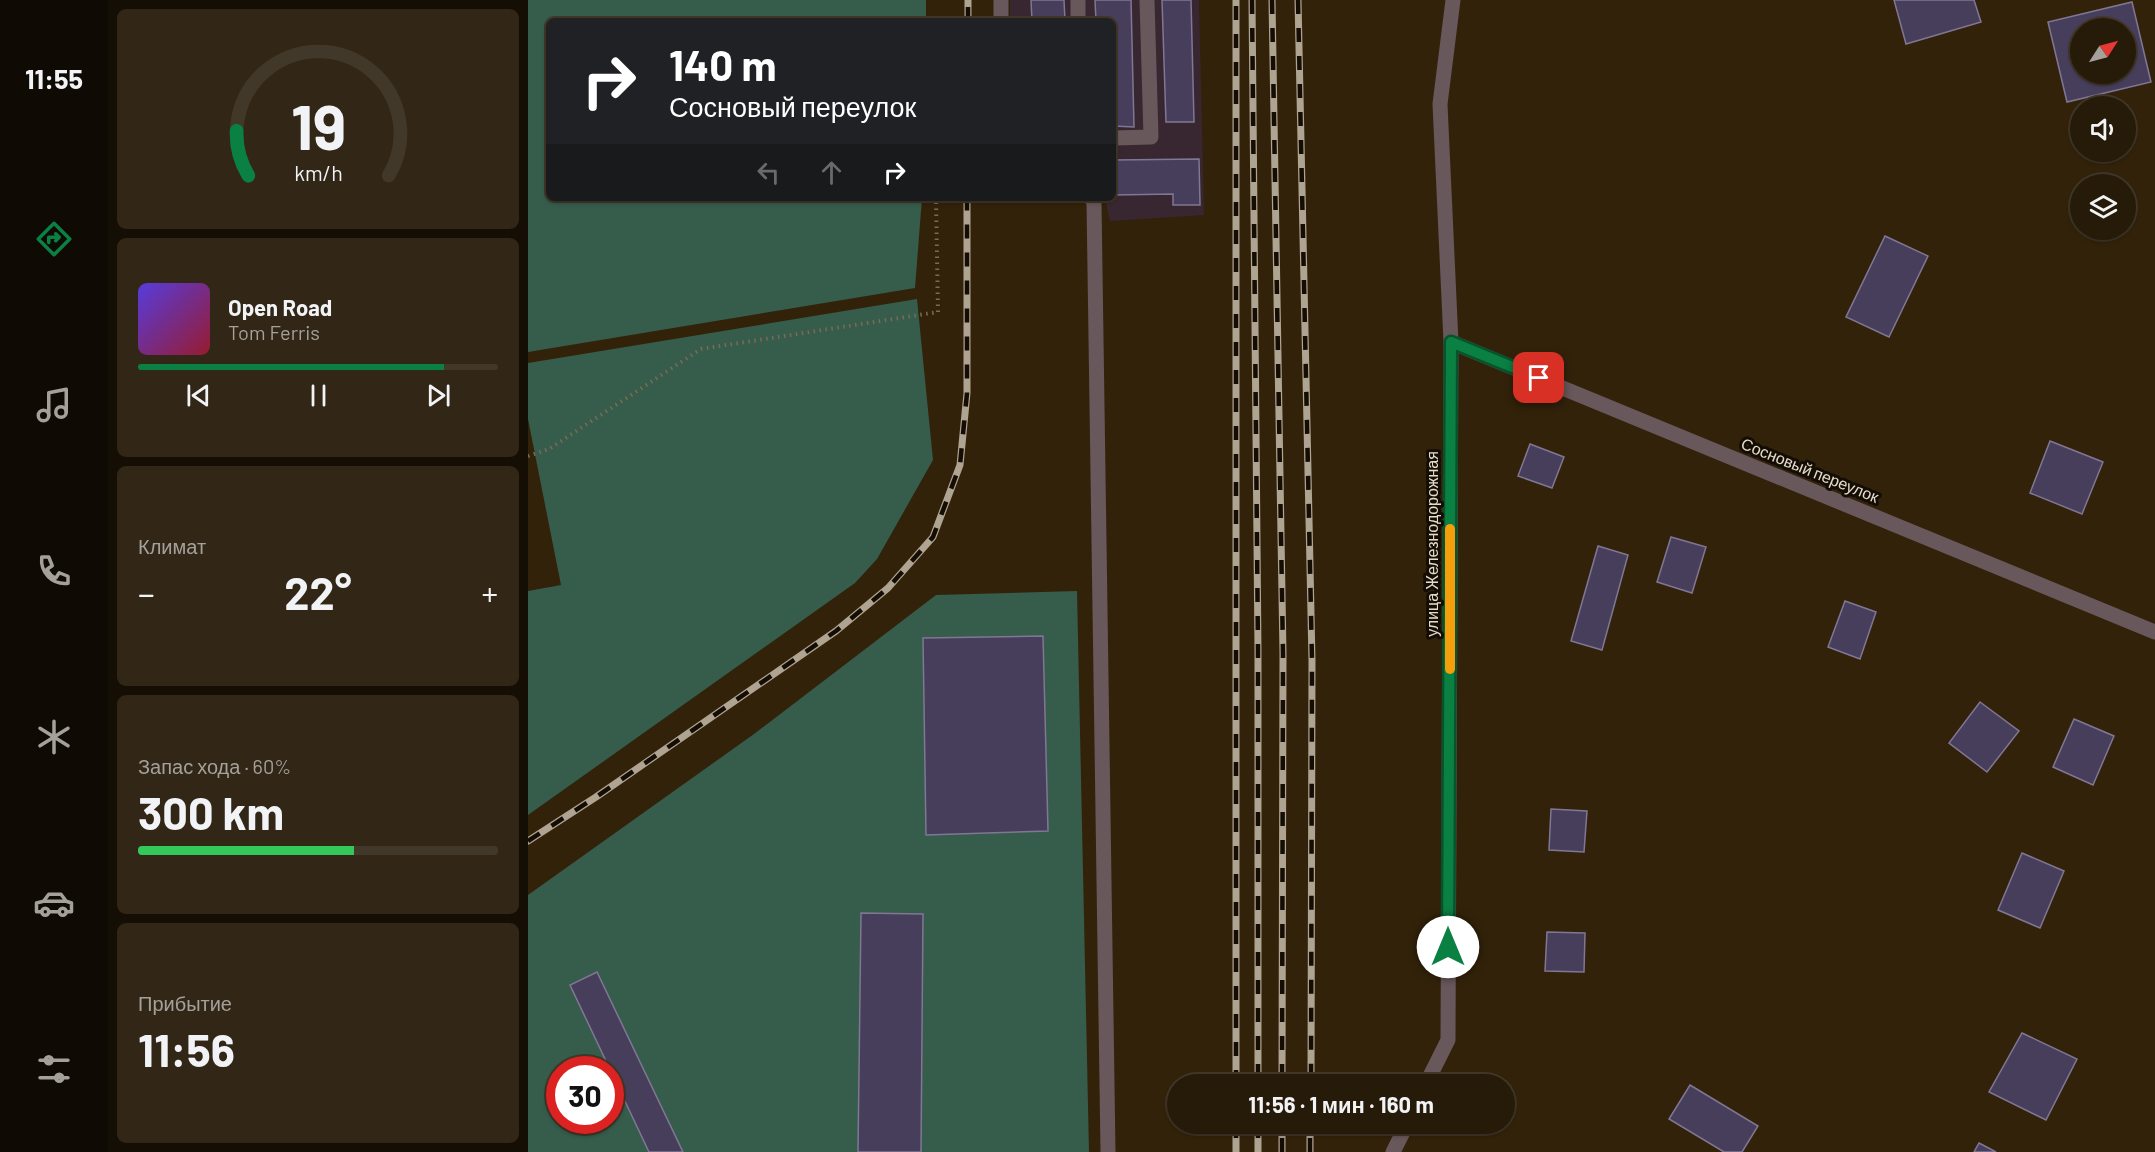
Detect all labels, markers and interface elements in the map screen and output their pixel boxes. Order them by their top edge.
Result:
north arrow [2070,18,2136,84]
map controls [2070,18,2136,240]
text: 140 m [669,39,777,89]
icon: right [570,42,648,120]
text: 11:55 [25,62,83,94]
text: 19 [290,88,346,162]
text: Сосновый переулок [669,90,916,122]
button: sound [2070,96,2136,162]
icon: left [752,156,785,189]
icon: ahead [815,156,848,189]
icon: right [878,156,911,189]
text: km/h [294,160,342,185]
button: layers [2070,174,2136,240]
icon: directions [33,218,75,260]
text: Open Road [228,294,332,320]
text: Tom Ferris [228,320,320,344]
pin [1513,352,1564,403]
icon: arrive [1522,361,1555,394]
icon: previous [182,379,215,412]
icon: pause [302,379,335,412]
icon: next [422,379,455,412]
icon: music [33,384,75,426]
street label: Сосновый переулок [1739,433,1883,506]
street label: улица Железнодорожная [1422,451,1441,637]
text: Климат [138,534,206,558]
icon: phone [33,550,75,592]
text: 22° [284,565,352,619]
text: − [138,573,155,613]
text: + [481,573,498,613]
icon: climate [33,716,75,758]
text: Запас хода · 60% [138,754,291,778]
text: 300 km [138,785,284,839]
icon: car [33,882,75,924]
position arrow [1416,915,1480,979]
text: Прибытие [138,991,232,1015]
text: 11:56 [138,1022,235,1076]
icon: filters [33,1048,75,1090]
speed limit sign: 30 [546,1056,624,1134]
text: 11:56 · 1 мин · 160 m [1248,1091,1434,1117]

